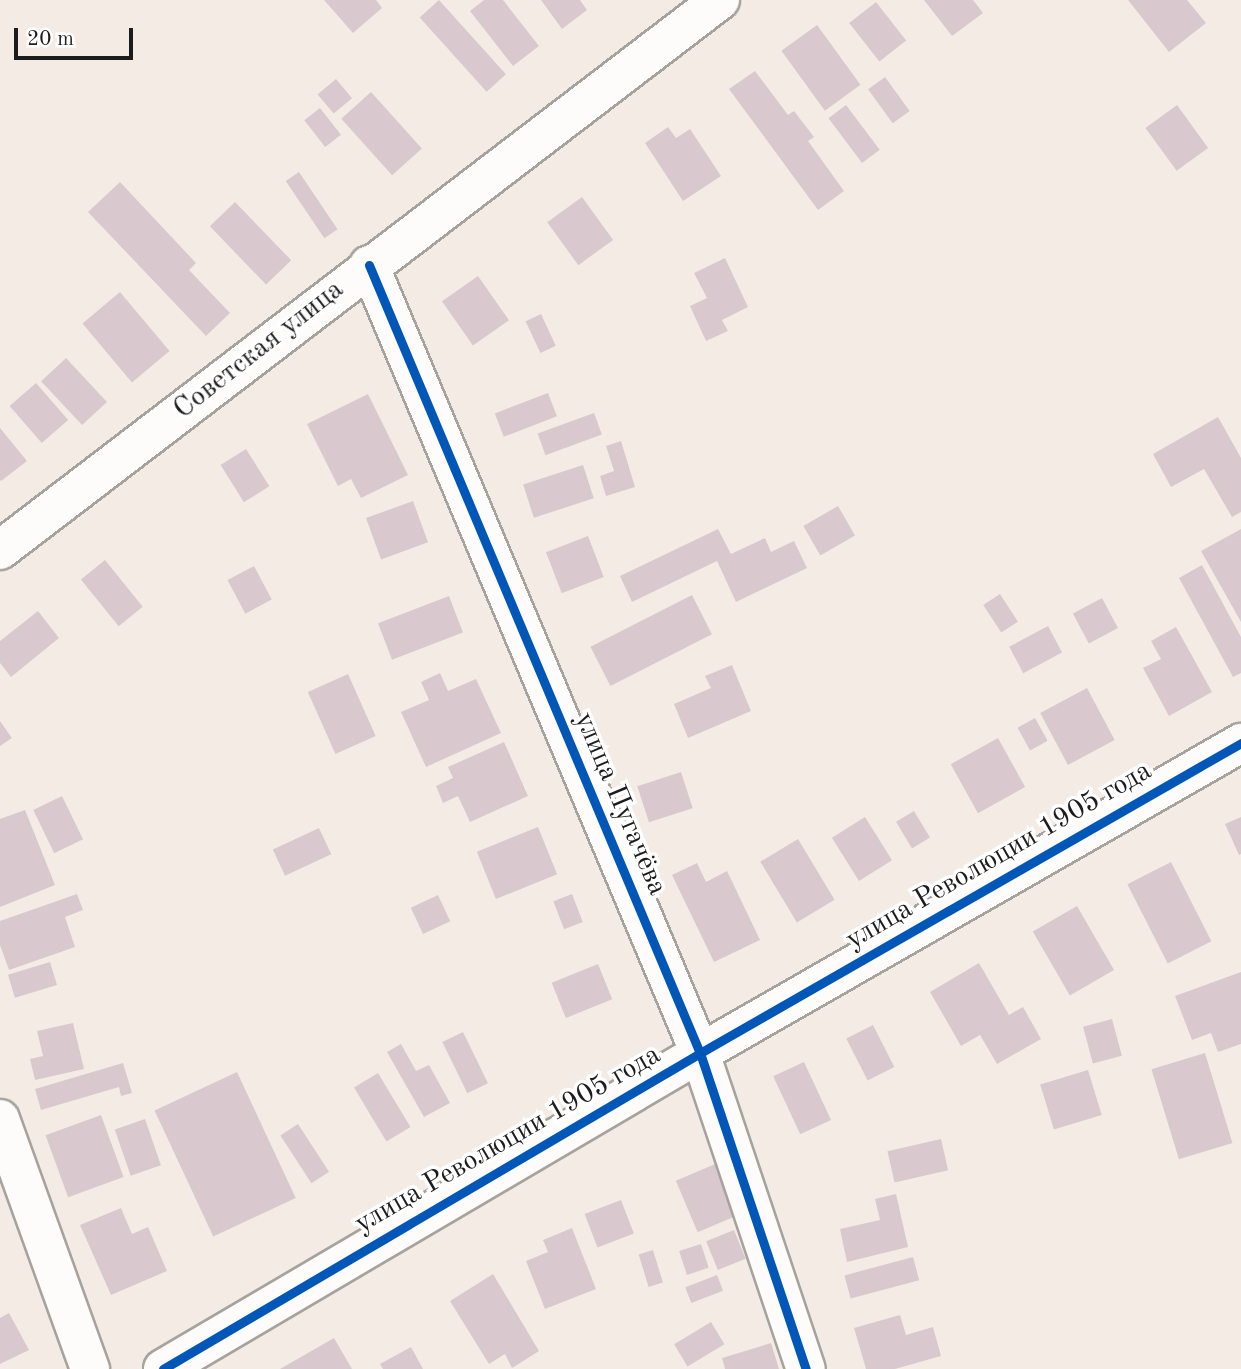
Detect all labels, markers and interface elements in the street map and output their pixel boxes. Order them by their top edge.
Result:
scale bar [18,14,136,58]
text: 20 m [27,29,74,50]
street label: Советская улица [167,273,351,427]
street label: улица Пугачёва [566,707,674,901]
street label: улица Революции 1905 года [840,755,1158,957]
street label: улица Революции 1905 года [349,1039,667,1241]

